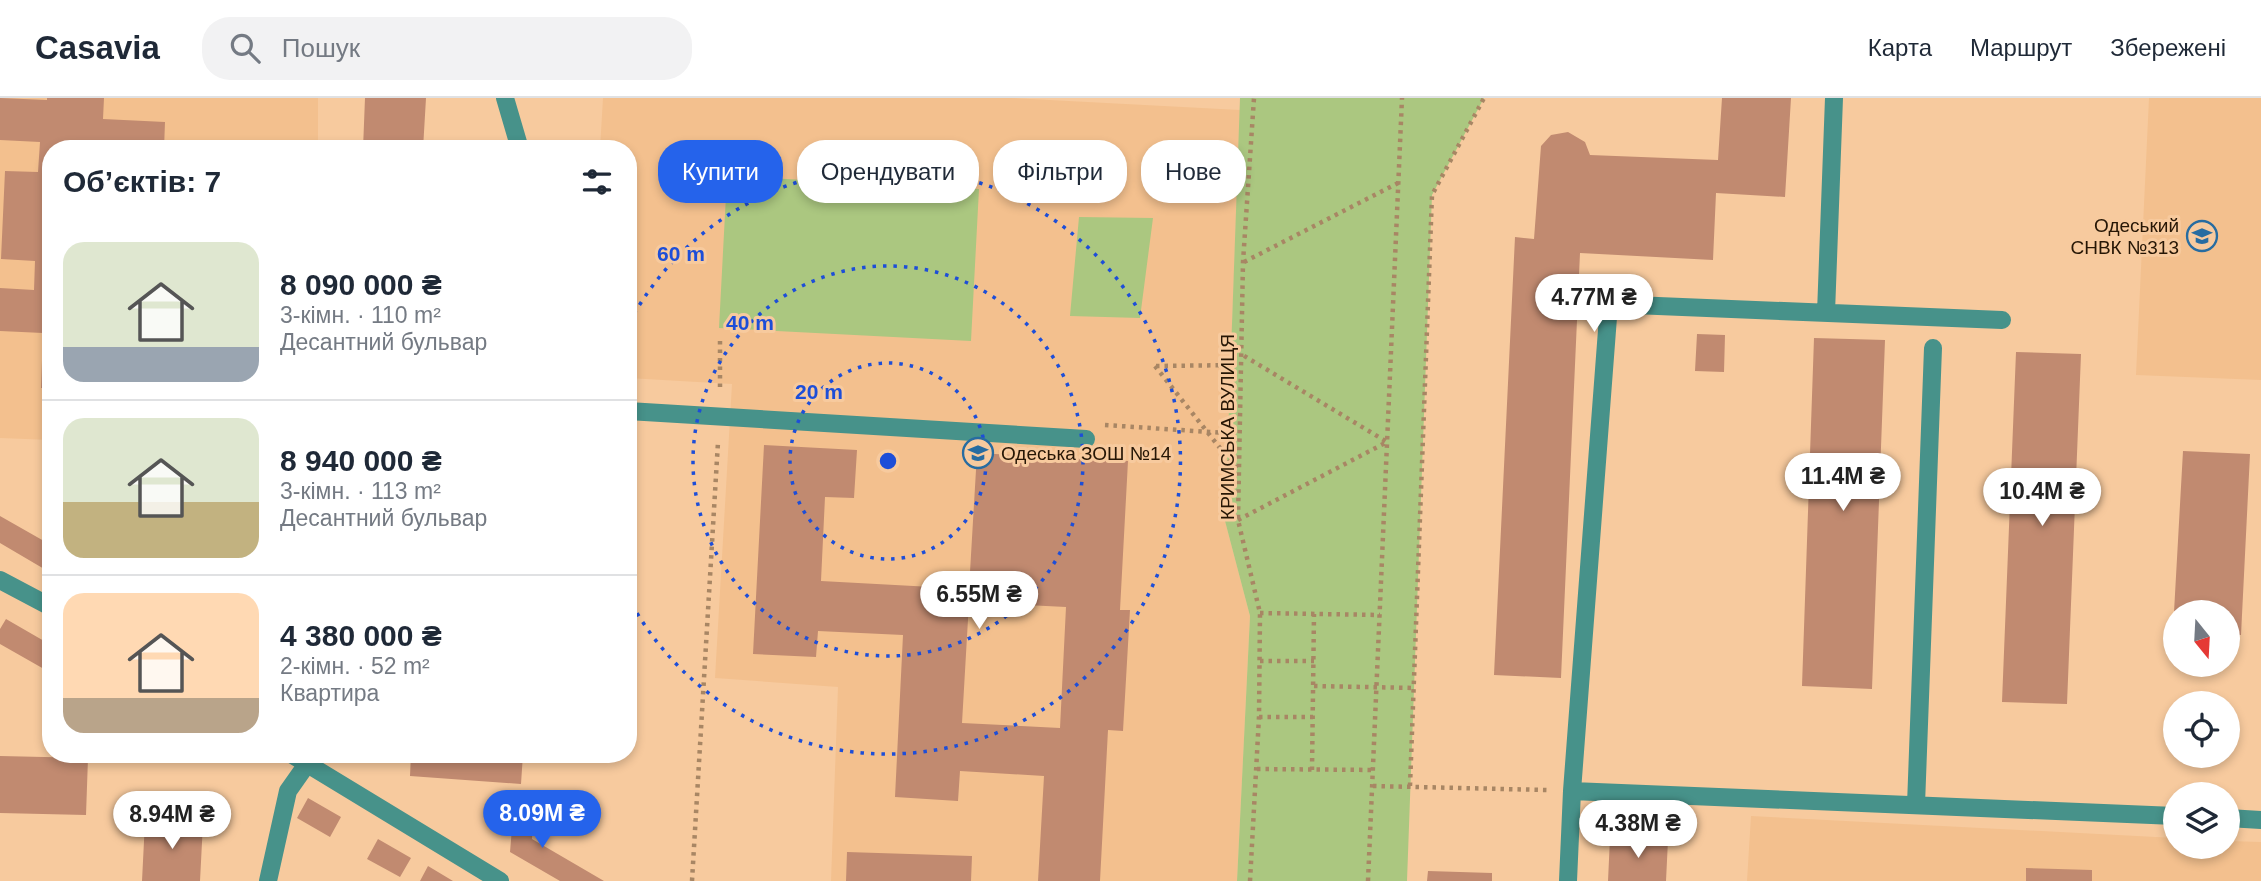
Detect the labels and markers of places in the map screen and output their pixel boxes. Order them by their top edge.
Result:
place label: Одеський СНВК №313 [2070,215,2179,258]
school or university icon: Одеський СНВК №313 [2185,219,2219,253]
pin: 4.77M ₴ [1529,274,1659,334]
school or university icon: Одеська ЗОШ №14 [961,436,995,470]
place label: Одеська ЗОШ №14 [1001,443,1172,464]
centre of rings [876,449,900,473]
pin: 11.4M ₴ [1778,454,1908,513]
pin: 10.4M ₴ [1977,468,2107,528]
pin: 6.55M ₴ [914,572,1044,631]
pin: 8.09M ₴ [477,790,607,850]
pin: 8.94M ₴ [107,792,237,851]
pin: 4.38M ₴ [1573,800,1703,860]

